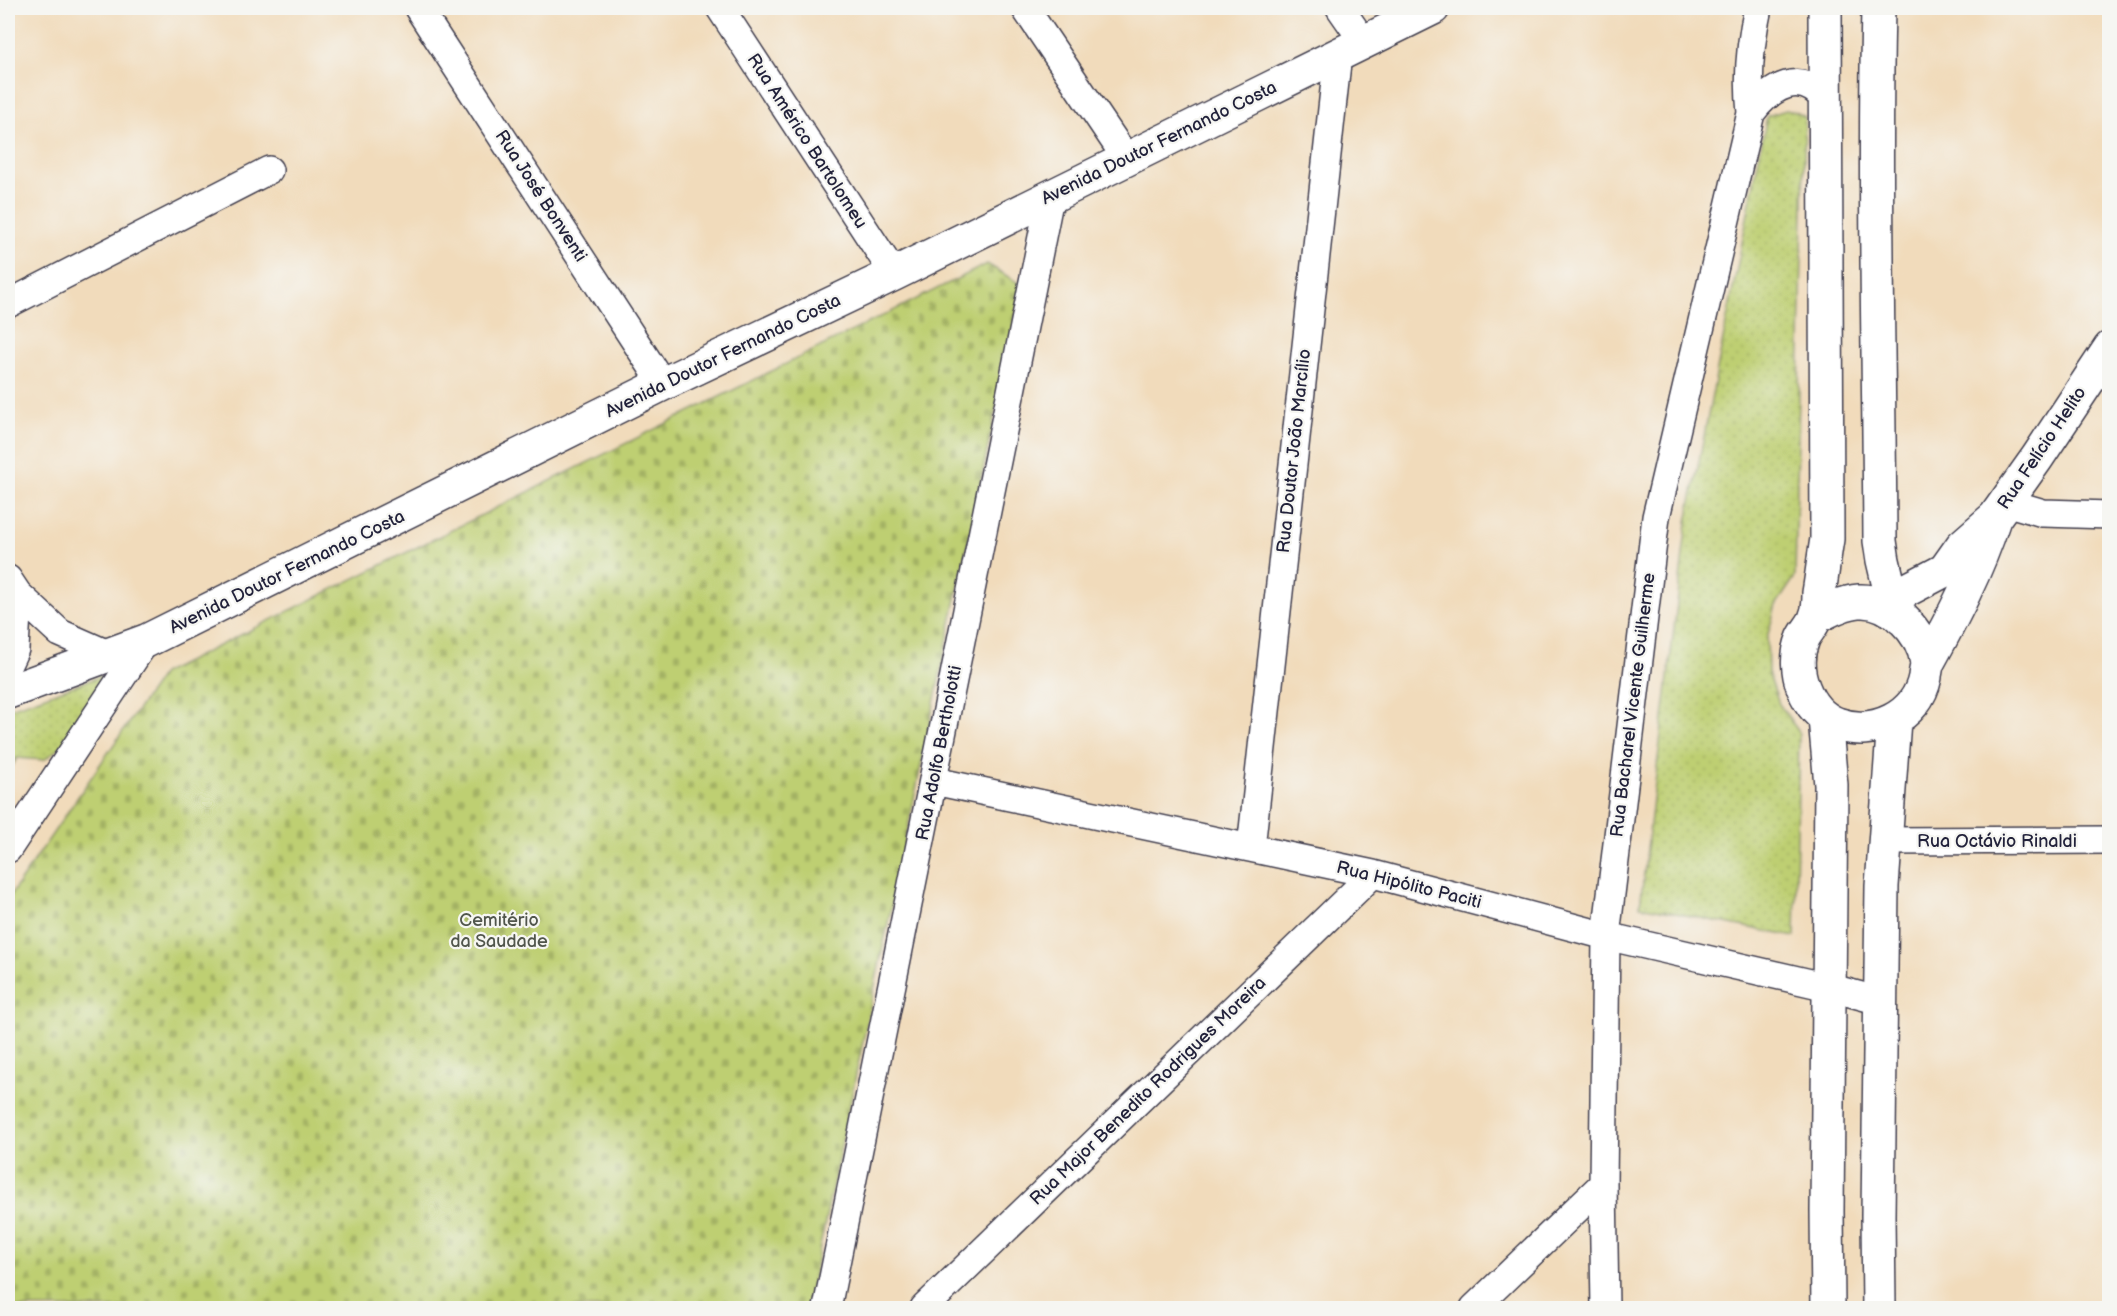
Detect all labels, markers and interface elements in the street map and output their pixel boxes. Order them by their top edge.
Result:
street label: Rua Américo Bartolomeu [743,50,871,232]
street label: Avenida Doutor Fernando Costa [1038,77,1280,209]
street label: Rua José Bonventi [491,126,591,266]
street label: Avenida Doutor Fernando Costa [602,290,844,422]
street label: Rua Doutor João Marcílio [1273,348,1315,554]
street label: Rua Felício Helito [1993,383,2091,513]
street label: Avenida Doutor Fernando Costa [166,506,408,638]
street label: Rua Bacharel Vicente Guilherme [1606,571,1660,838]
street label: Rua Adolfo Bertholotti [912,664,966,842]
street label: Rua Octávio Rinaldi [1917,831,2077,852]
street label: Rua Hipólito Paciti [1334,857,1484,913]
park label: Cemitério da Saudade [450,910,548,952]
street label: Rua Major Benedito Rodrigues Moreira [1026,972,1270,1210]

